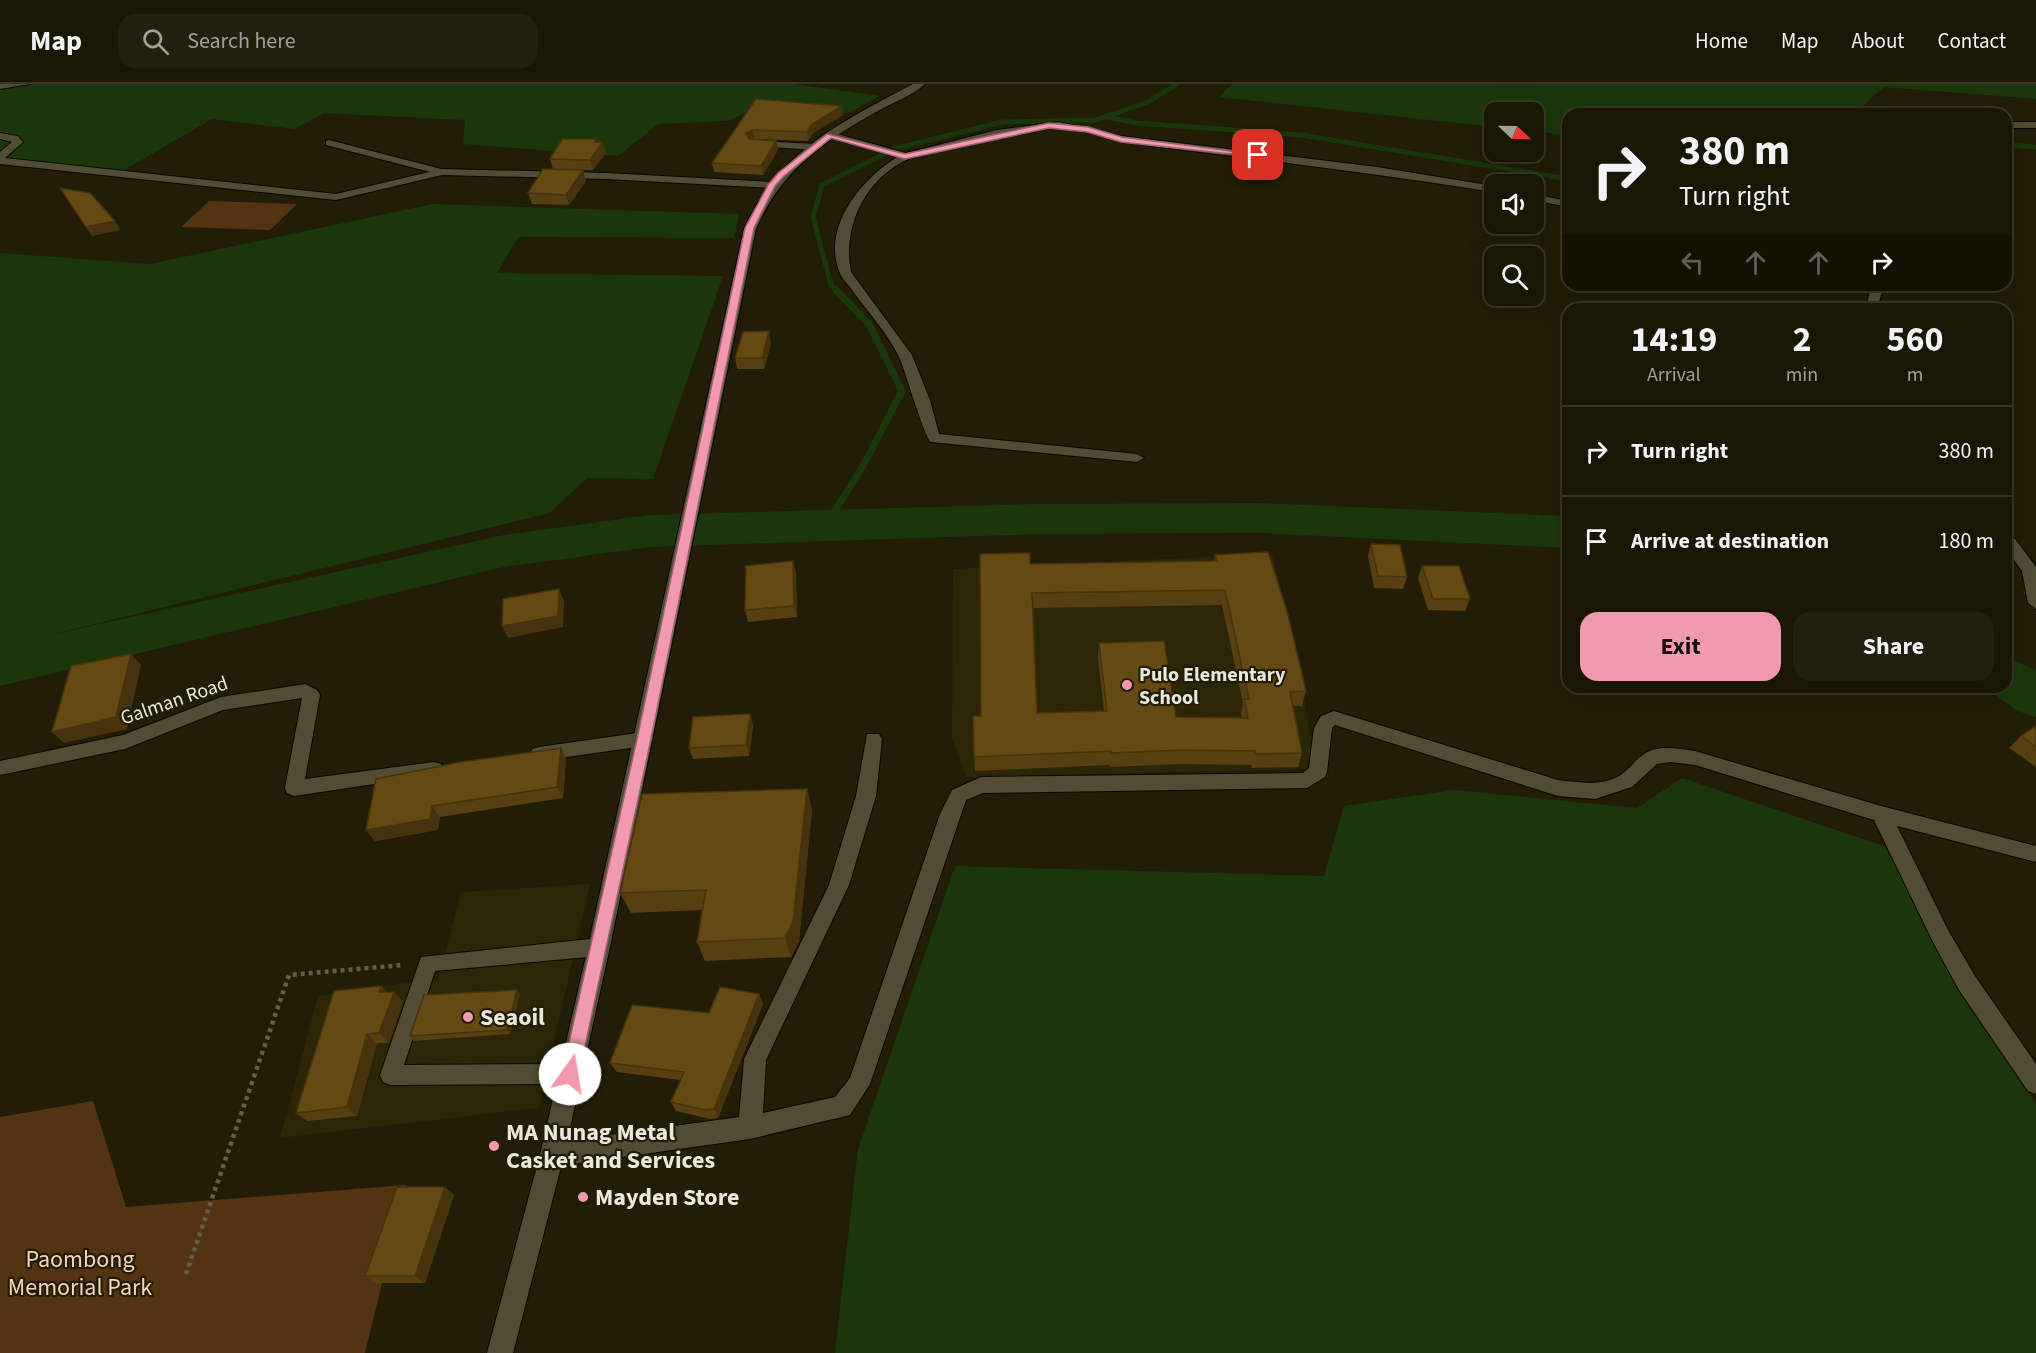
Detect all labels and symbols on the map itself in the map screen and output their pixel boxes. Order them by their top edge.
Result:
north arrow [1484,102,1544,162]
pin [1232,129,1283,180]
place label: Pulo Elementary School [1139,661,1286,712]
street label: Galman Road [117,669,232,732]
marker: Pulo Elementary School [1120,678,1134,692]
place label: Seaoil [480,1000,545,1035]
marker: Seaoil [461,1010,475,1024]
position arrow [538,1042,602,1106]
place label: MA Nunag Metal Casket and Services [506,1115,715,1178]
marker: MA Nunag Metal Casket and Services [487,1139,501,1153]
place label: Mayden Store [595,1180,739,1215]
marker: Mayden Store [576,1190,590,1204]
park label: Paombong Memorial Park [8,1242,152,1305]

